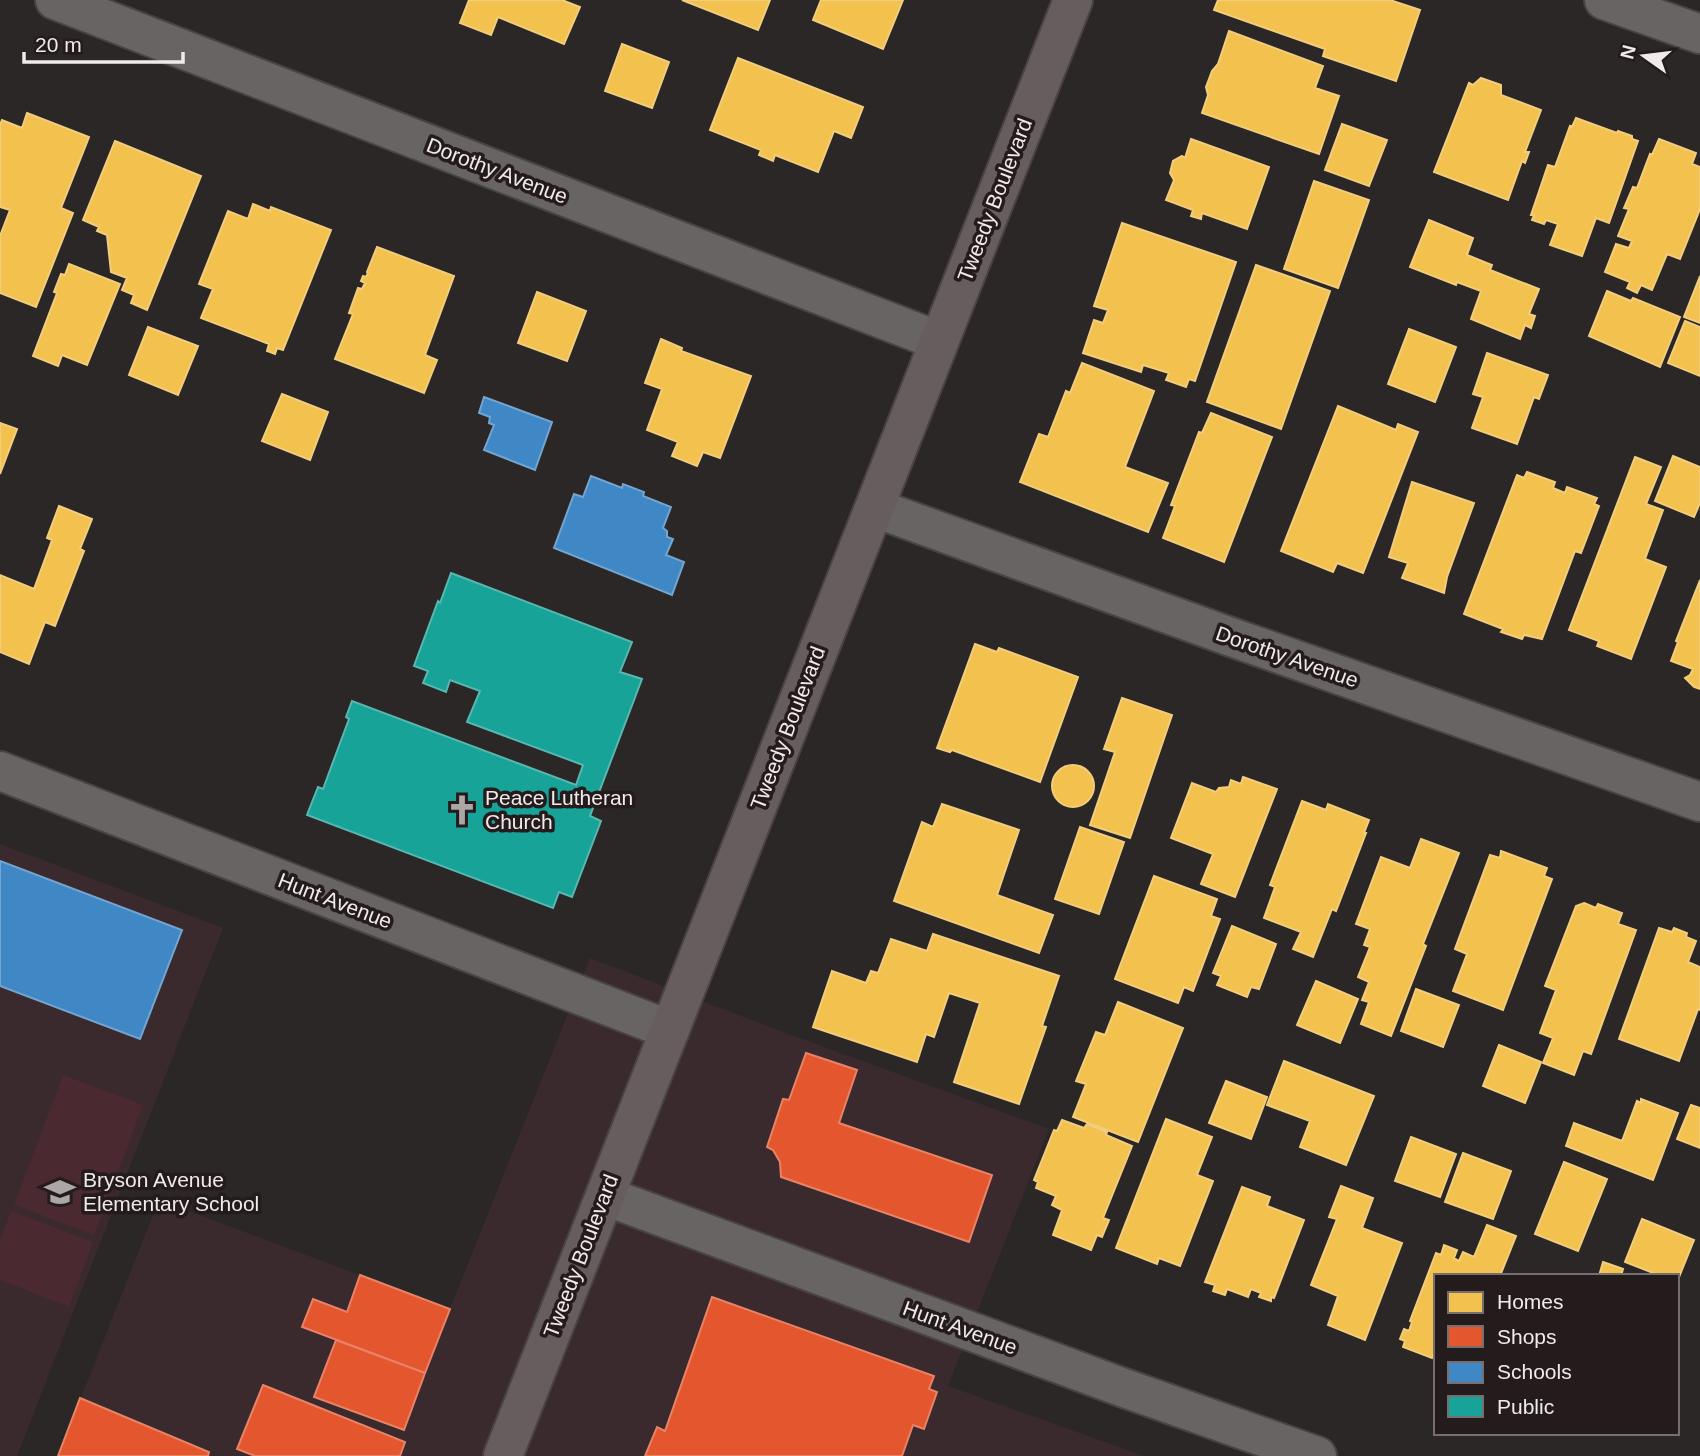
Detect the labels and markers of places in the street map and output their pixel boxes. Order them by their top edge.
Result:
place label: Peace Lutheran Church [485,786,633,833]
church icon: Peace Lutheran Church [445,793,479,827]
place label: Bryson Avenue Elementary School [83,1168,259,1215]
school or university icon: Bryson Avenue Elementary School [43,1175,77,1209]

